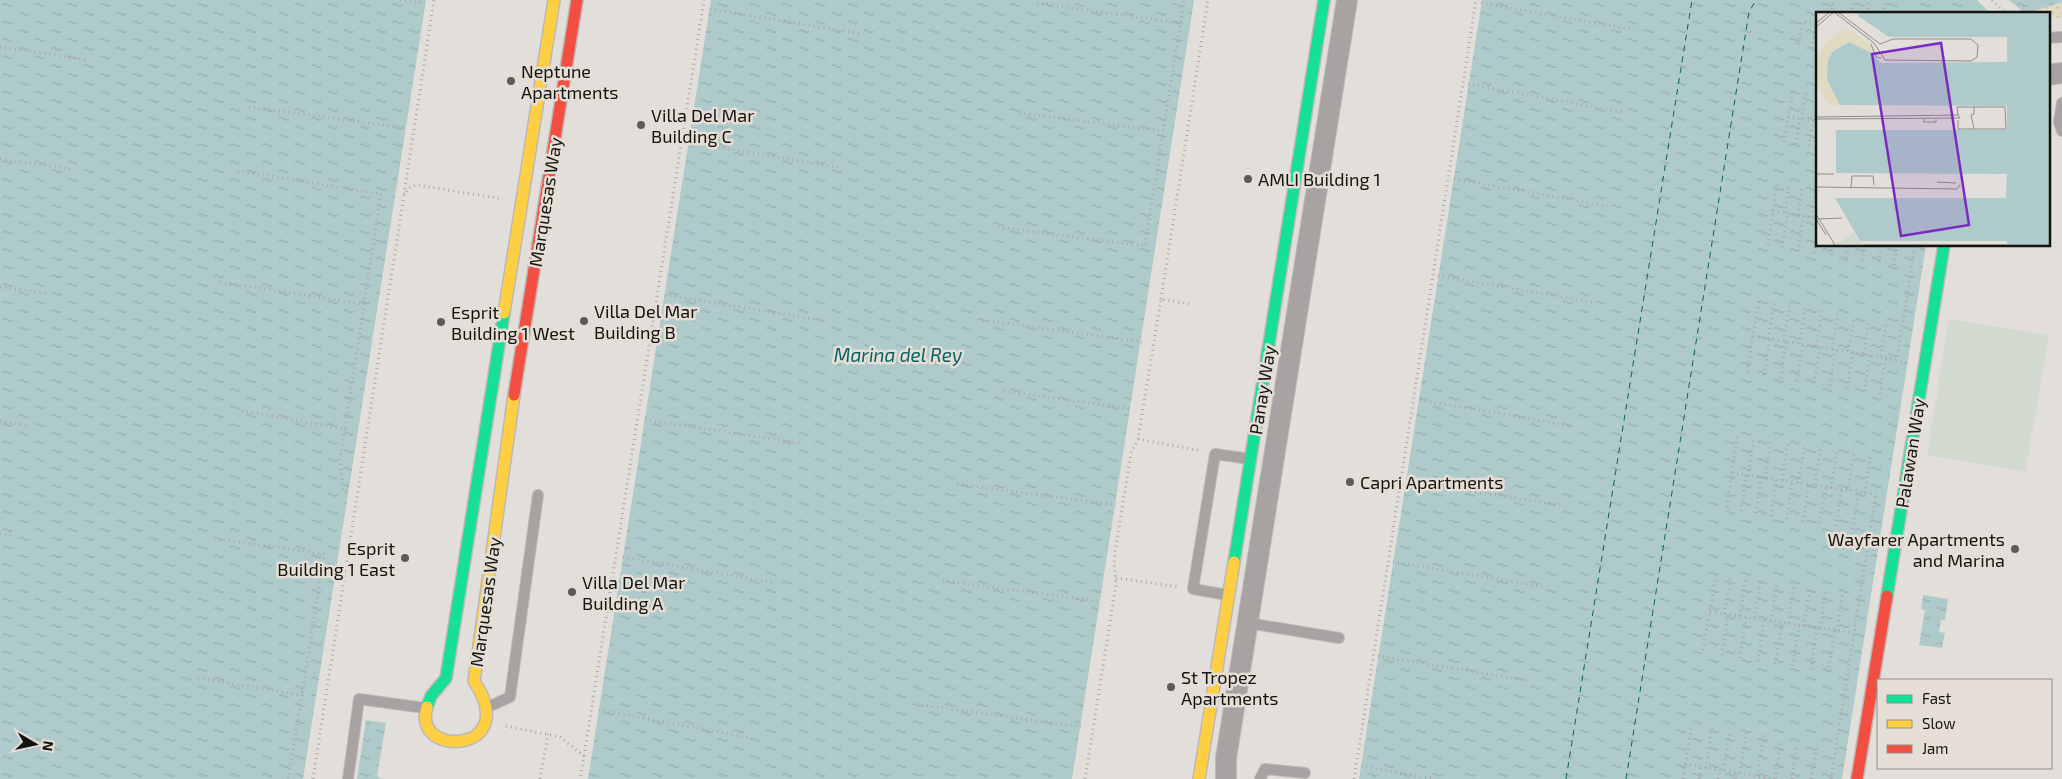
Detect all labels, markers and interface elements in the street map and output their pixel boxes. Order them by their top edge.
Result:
inset map [1816,12,2050,246]
place label: Neptune Apartments [521,60,619,103]
marker: Neptune Apartments [505,75,517,87]
place label: Villa Del Mar Building C [651,104,754,147]
marker: Villa Del Mar Building C [635,119,647,131]
street label: Marquesas Way [524,135,566,268]
place label: AMLI Building 1 [1258,168,1381,190]
marker: AMLI Building 1 [1242,173,1254,185]
place label: Villa Del Mar Building B [594,300,697,343]
place label: Esprit Building 1 West [451,301,575,344]
marker: Villa Del Mar Building B [578,315,590,327]
marker: Esprit Building 1 West [435,316,447,328]
water label: Marina del Rey [834,343,962,367]
street label: Panay Way [1244,343,1280,436]
street label: Palawan Way [1890,396,1930,509]
place label: Capri Apartments [1360,471,1503,493]
marker: Capri Apartments [1344,476,1356,488]
place label: Wayfarer Apartments and Marina [1827,528,2005,571]
street label: Marquesas Way [465,535,505,668]
place label: Esprit Building 1 East [277,537,395,580]
marker: Wayfarer Apartments and Marina [2009,543,2021,555]
marker: Esprit Building 1 East [399,552,411,564]
place label: Villa Del Mar Building A [582,571,685,614]
marker: Villa Del Mar Building A [566,586,578,598]
place label: St Tropez Apartments [1181,666,1279,709]
legend [1877,679,2052,769]
marker: St Tropez Apartments [1165,681,1177,693]
text: Fast [1922,689,1952,707]
text: Slow [1922,714,1956,732]
north arrow [10,719,60,769]
text: Jam [1922,739,1948,757]
text: N [39,740,58,752]

